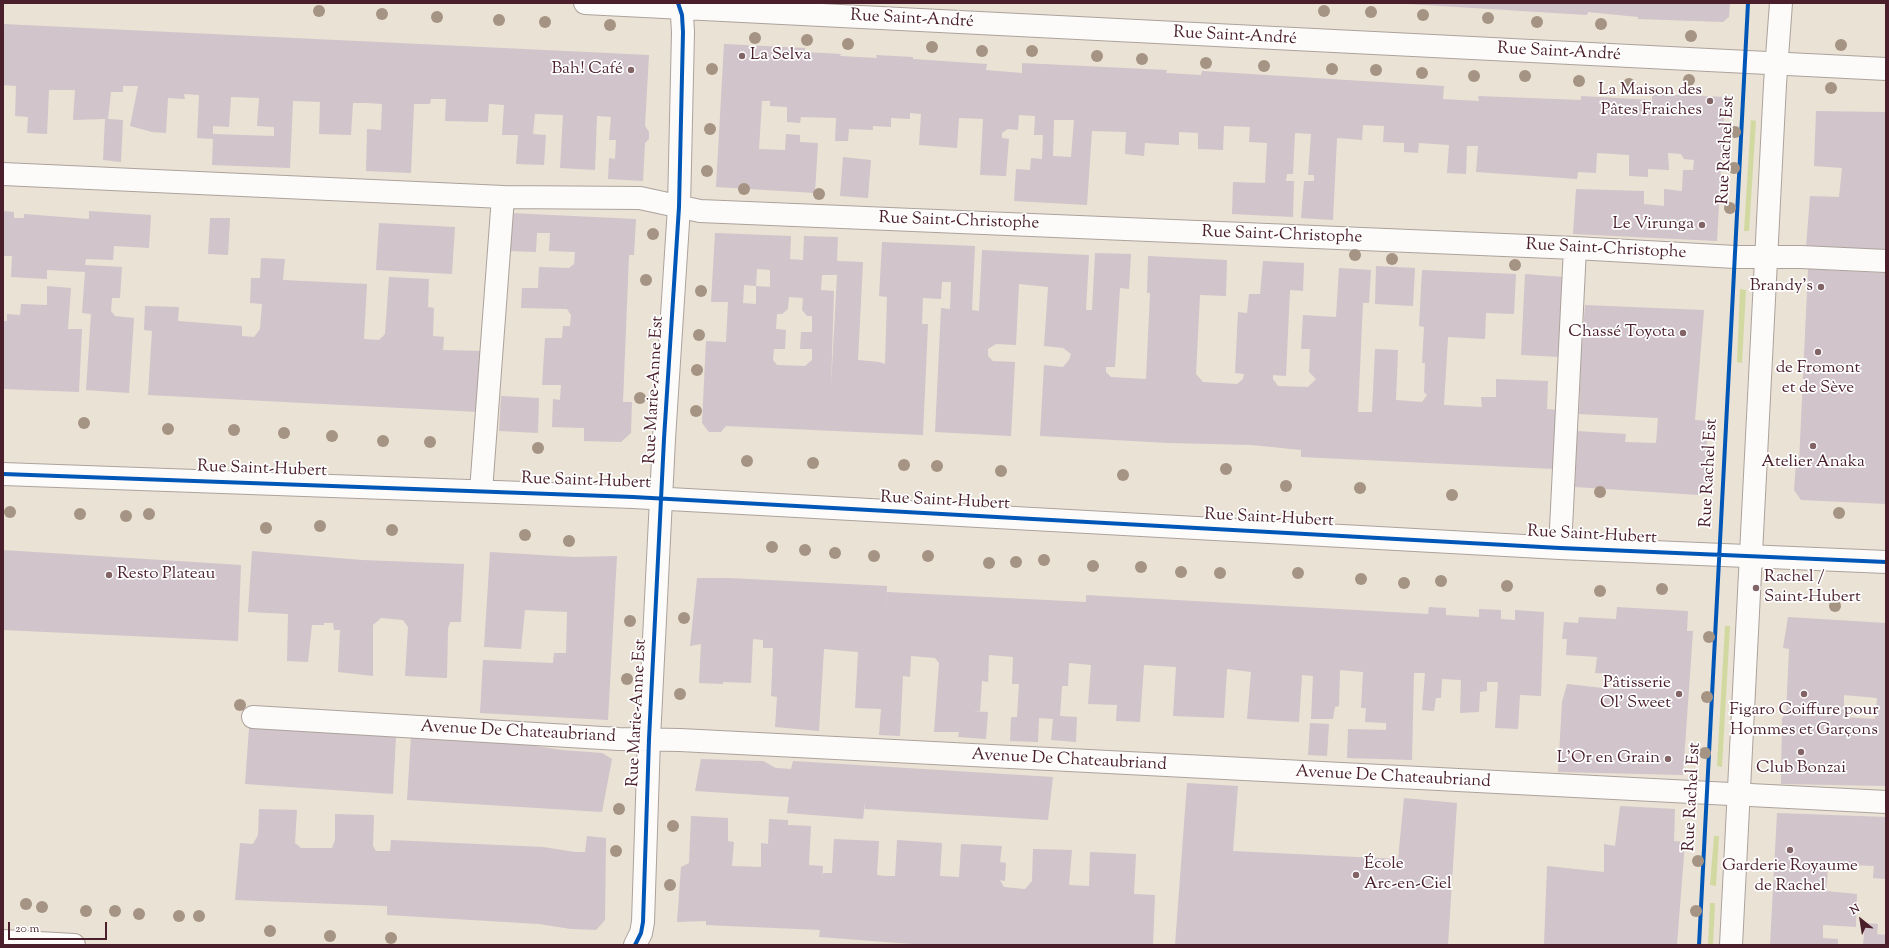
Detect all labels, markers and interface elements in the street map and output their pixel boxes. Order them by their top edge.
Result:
street label: Rue Saint-André [850,7,974,33]
street label: Rue Saint-André [1173,24,1297,50]
street label: Rue Saint-André [1497,40,1621,66]
place label: La Selva [750,46,811,66]
marker: La Selva [737,51,747,61]
place label: Bah! Café [551,60,623,80]
marker: Bah! Café [626,65,636,75]
place label: La Maison des Pâtes Fraiches [1598,81,1702,121]
street label: Rue Rachel Est [1714,95,1740,205]
marker: La Maison des Pâtes Fraiches [1705,96,1715,106]
street label: Rue Saint-Christophe [878,209,1040,235]
place label: Le Virunga [1613,215,1694,235]
marker: Le Virunga [1697,220,1707,230]
street label: Rue Saint-Christophe [1201,223,1363,249]
street label: Rue Saint-Christophe [1525,236,1687,264]
place label: Brandy's [1750,277,1813,297]
marker: Brandy's [1816,282,1826,292]
street label: Rue Marie-Anne Est [641,315,669,465]
place label: Chassé Toyota [1568,323,1675,343]
marker: Chassé Toyota [1678,328,1688,338]
marker: de Fromont et de Sève [1813,347,1823,357]
place label: de Fromont et de Sève [1776,359,1860,399]
street label: Rue Rachel Est [1697,418,1723,528]
marker: Atelier Anaka [1808,441,1818,451]
place label: Atelier Anaka [1761,453,1865,473]
street label: Rue Saint-Hubert [197,458,327,482]
street label: Rue Saint-Hubert [521,470,651,494]
street label: Rue Saint-Hubert [880,488,1010,516]
street label: Rue Saint-Hubert [1204,505,1334,533]
street label: Rue Saint-Hubert [1527,522,1657,550]
place label: Resto Plateau [117,565,215,585]
place label: Rachel / Saint-Hubert [1764,568,1861,608]
marker: Resto Plateau [104,570,114,580]
marker: Rachel / Saint-Hubert [1751,583,1761,593]
street label: Rue Marie-Anne Est [624,638,652,788]
place label: Pâtisserie Ol' Sweet [1600,674,1671,714]
marker: Pâtisserie Ol' Sweet [1674,689,1684,699]
marker: Figaro Coiffure pour Hommes et Garçons [1799,689,1809,699]
place label: Figaro Coiffure pour Hommes et Garçons [1729,701,1879,741]
street label: Avenue De Chateaubriand [420,718,616,748]
street label: Rue Rachel Est [1680,742,1706,852]
street label: Avenue De Chateaubriand [971,746,1167,776]
marker: Club Bonzai [1796,747,1806,757]
place label: L'Or en Grain [1557,749,1660,769]
marker: L'Or en Grain [1663,754,1673,764]
place label: Club Bonzai [1756,759,1846,779]
street label: Avenue De Chateaubriand [1295,763,1491,793]
marker: Garderie Royaume de Rachel [1785,845,1795,855]
place label: École Arc-en-Ciel [1364,855,1452,895]
place label: Garderie Royaume de Rachel [1722,857,1858,897]
marker: École Arc-en-Ciel [1351,870,1361,880]
north arrow [1841,900,1881,940]
text: N [1847,900,1863,919]
scale bar [10,914,109,940]
text: 20 m [15,920,39,938]

